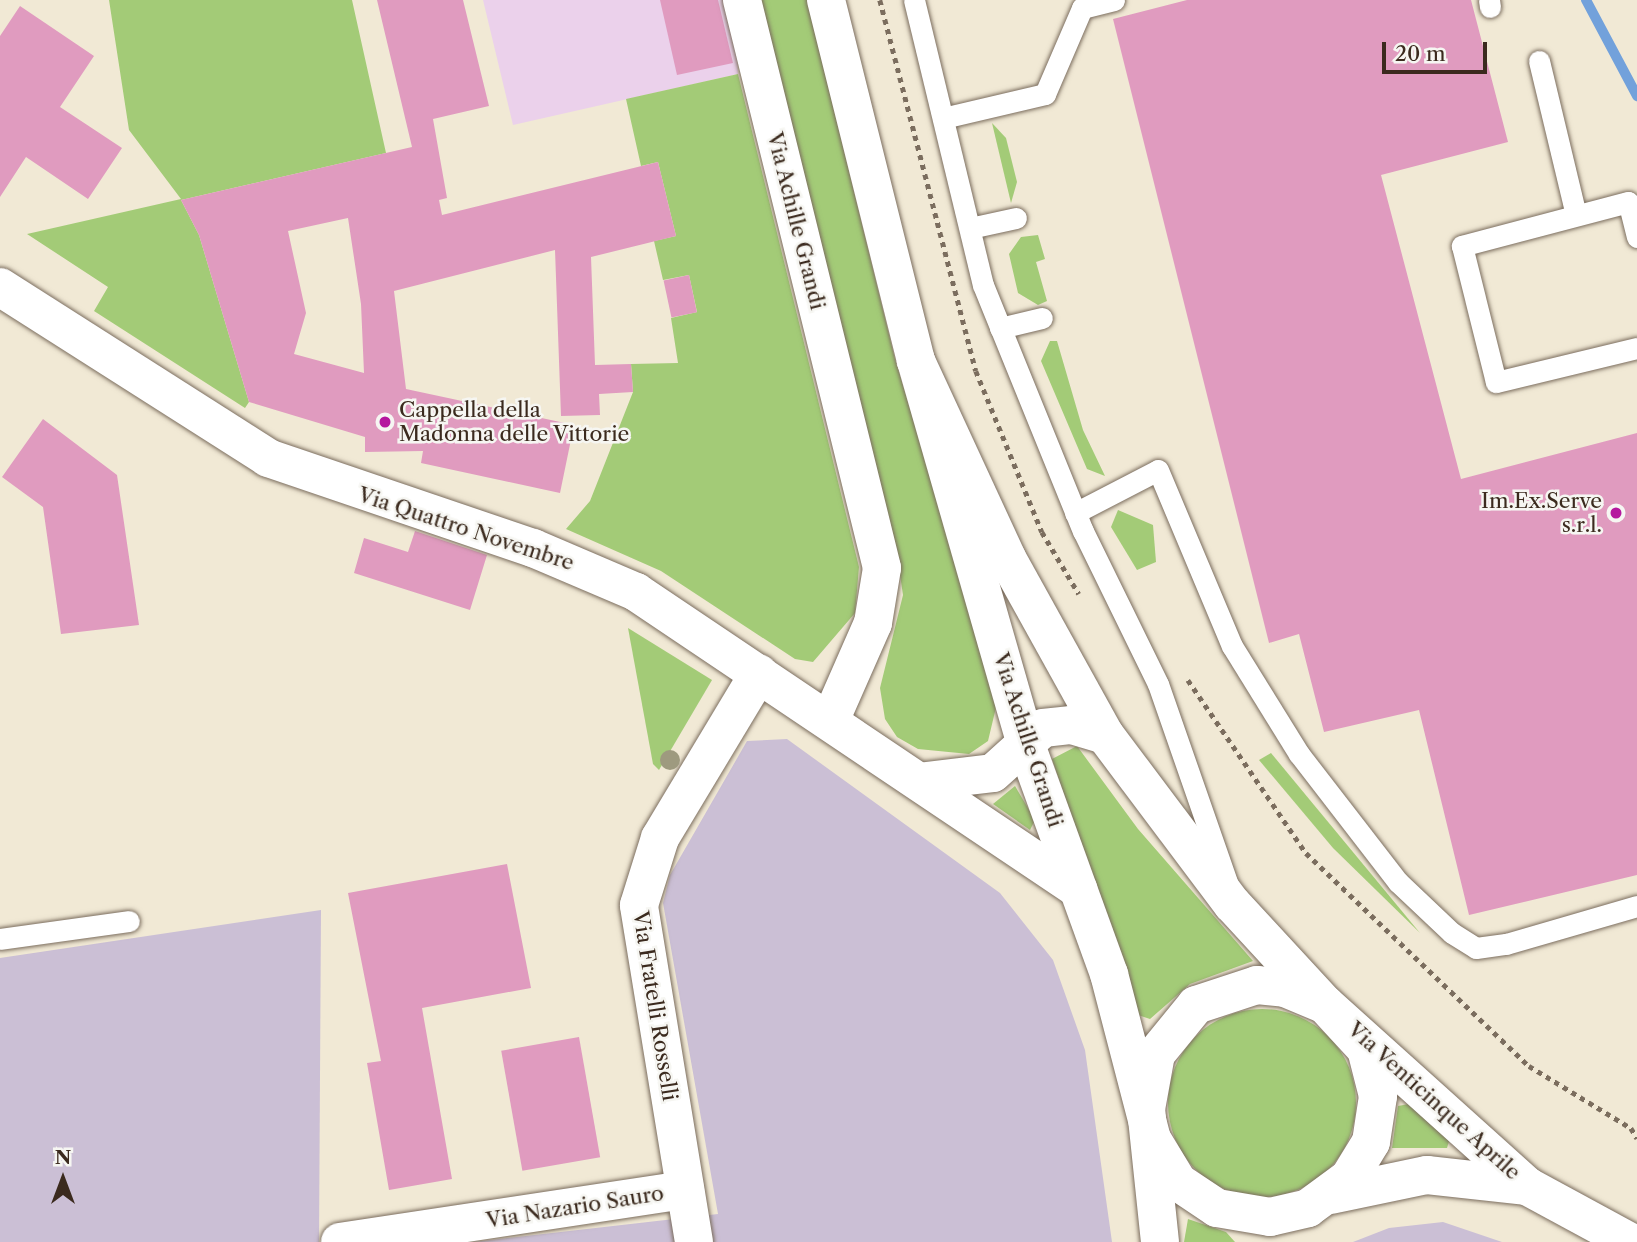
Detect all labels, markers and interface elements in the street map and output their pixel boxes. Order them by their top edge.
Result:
scale bar [1385,28,1490,72]
text: 20 m [1395,41,1446,66]
street label: Via Achille Grandi [762,129,830,313]
place label: Cappella della Madonna delle Vittorie [399,397,630,447]
marker: Cappella della Madonna delle Vittorie [377,414,393,430]
street label: Via Quattro Novembre [355,482,577,576]
place label: Im.Ex.Serve s.r.l. [1481,488,1602,538]
marker: Im.Ex.Serve s.r.l. [1608,505,1624,521]
street label: Via Achille Grandi [988,649,1068,831]
street label: Via Fratelli Rosselli [628,909,682,1103]
street label: Via Venticinque Aprile [1342,1016,1526,1186]
north arrow [28,1144,98,1214]
text: N [55,1146,71,1169]
street label: Via Nazario Sauro [484,1181,666,1233]

